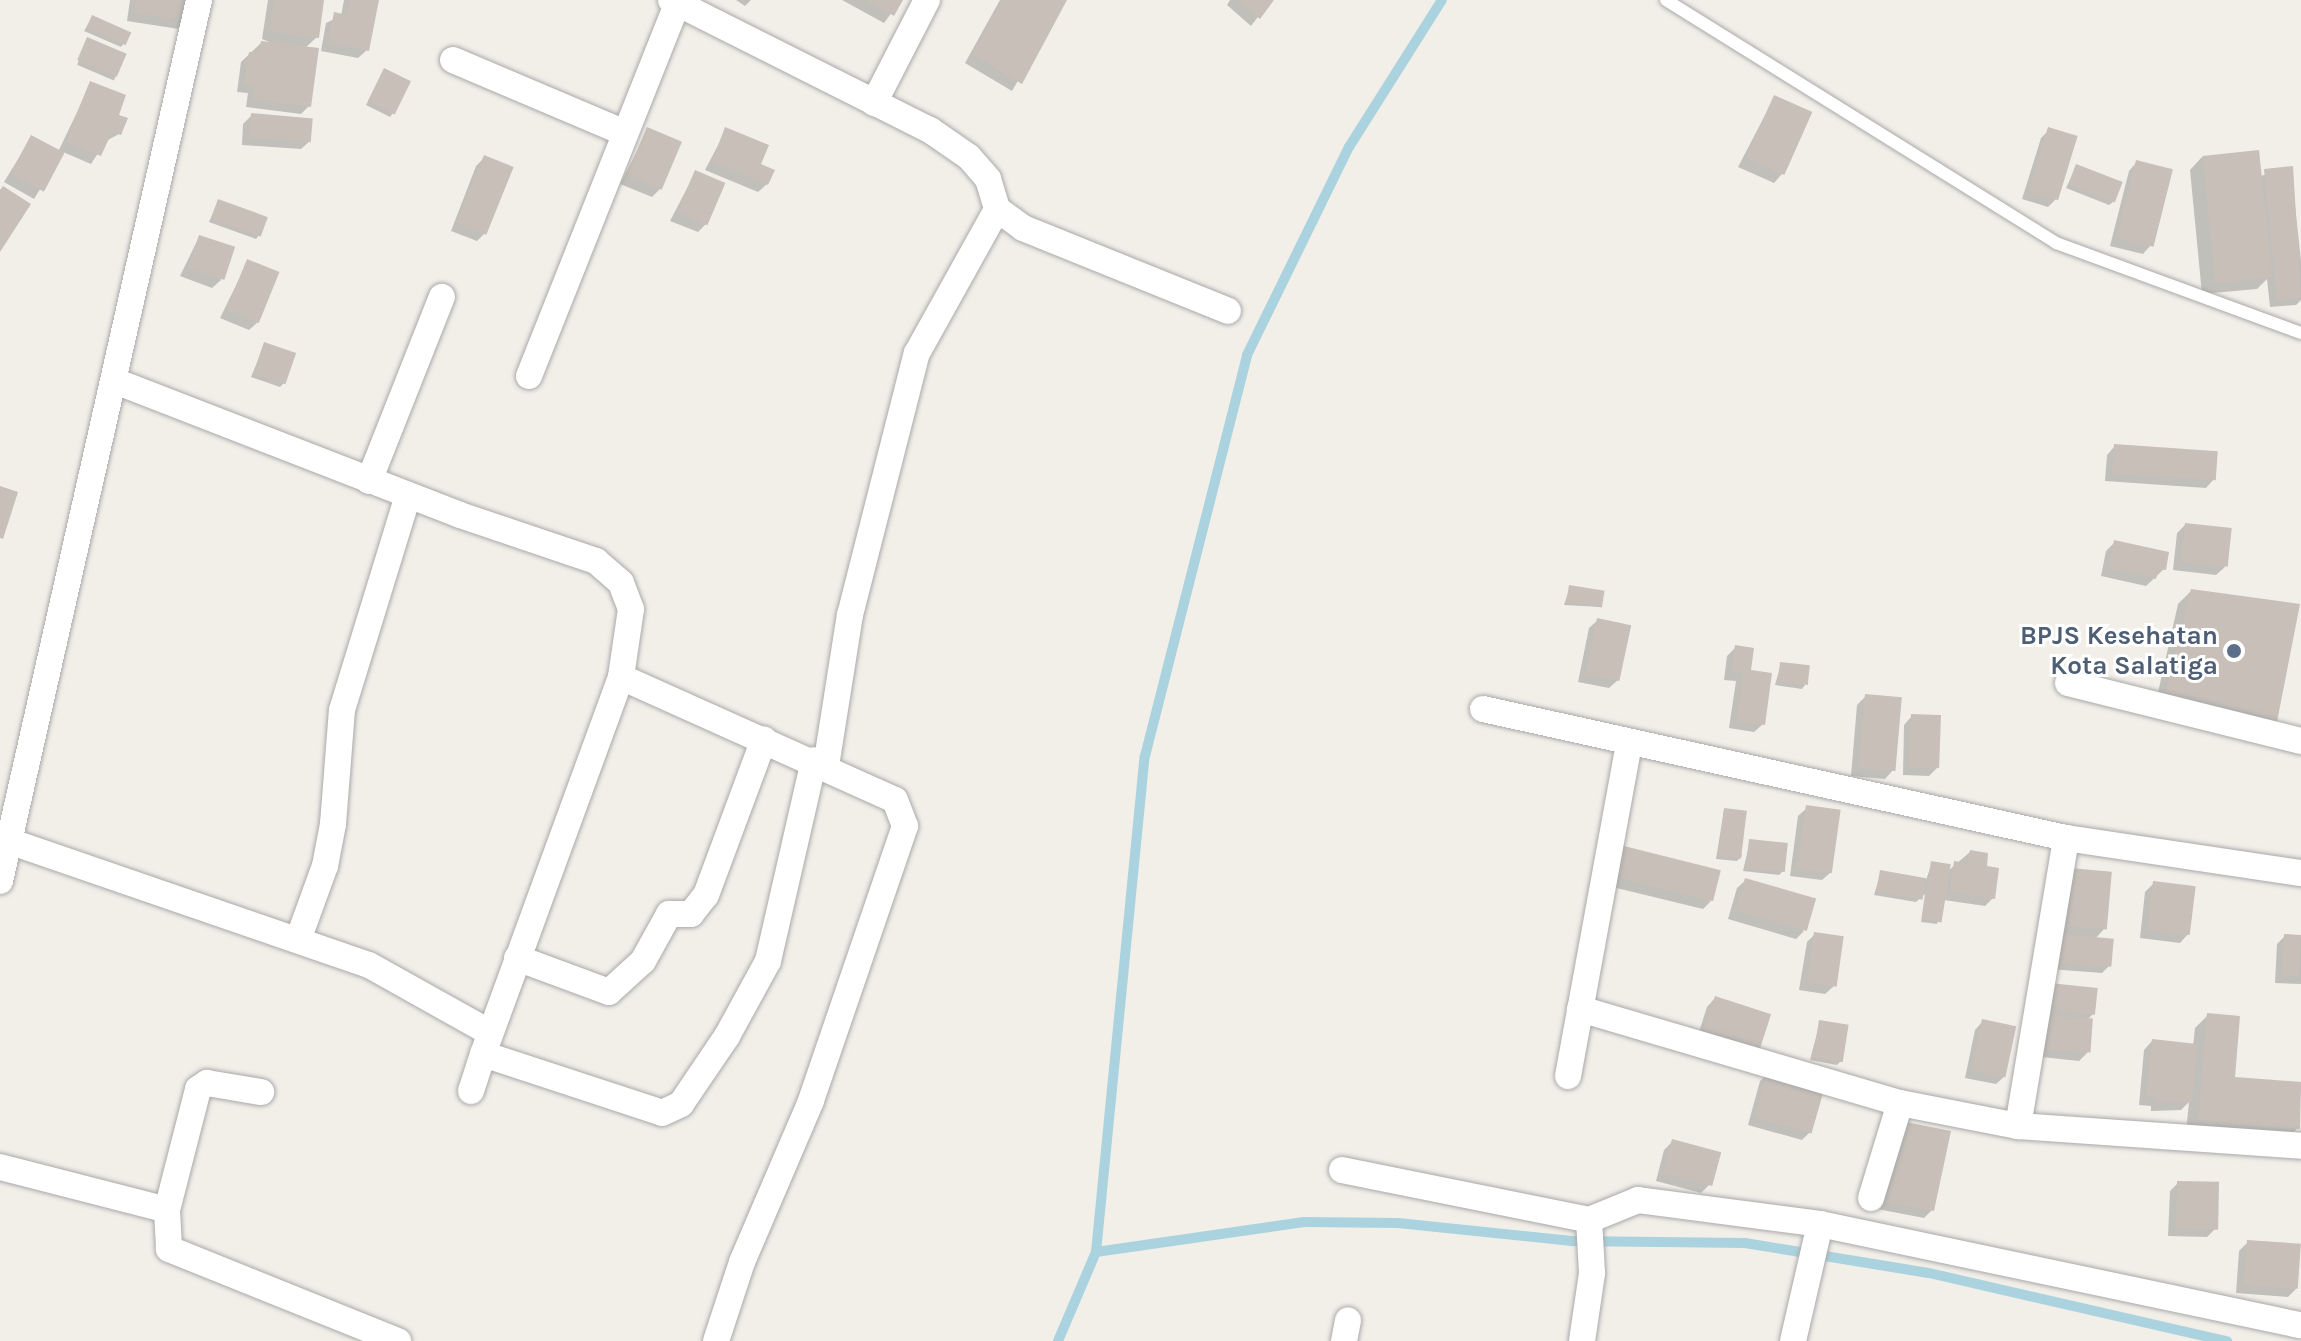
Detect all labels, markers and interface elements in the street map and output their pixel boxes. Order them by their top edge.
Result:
place label: BPJS Kesehatan Kota Salatiga [2020,620,2218,682]
marker: BPJS Kesehatan Kota Salatiga [2225,642,2243,660]

